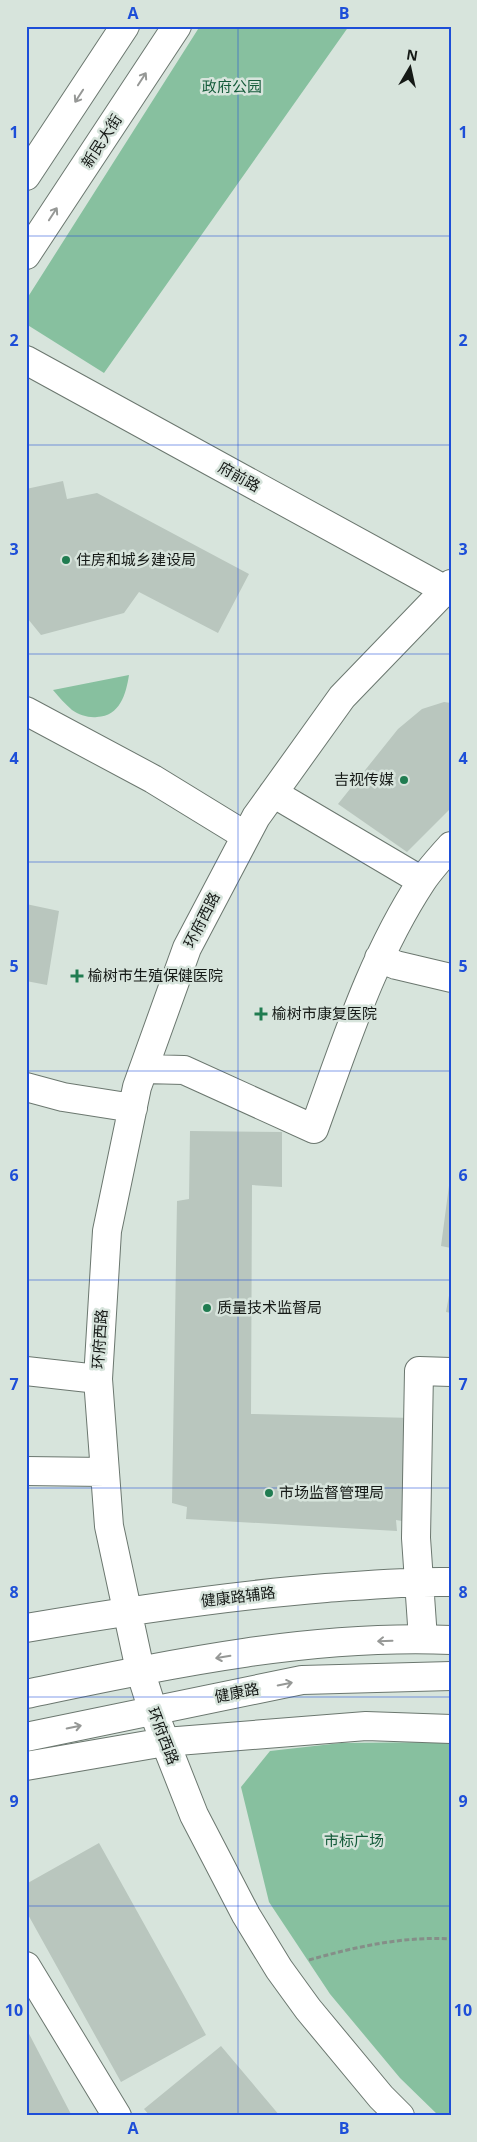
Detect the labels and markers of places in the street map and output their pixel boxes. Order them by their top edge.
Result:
place label: 住房和城乡建设局 [76,549,196,569]
marker: 住房和城乡建设局 [60,554,72,566]
place label: 吉视传媒 [334,769,394,789]
marker: 吉视传媒 [398,774,410,786]
place label: 榆树市生殖保健医院 [88,965,223,985]
marker: 榆树市生殖保健医院 [70,969,84,983]
place label: 榆树市康复医院 [272,1003,377,1023]
marker: 榆树市康复医院 [254,1007,268,1021]
place label: 质量技术监督局 [217,1297,322,1317]
marker: 质量技术监督局 [201,1302,213,1314]
place label: 市场监督管理局 [279,1482,384,1502]
marker: 市场监督管理局 [263,1487,275,1499]

